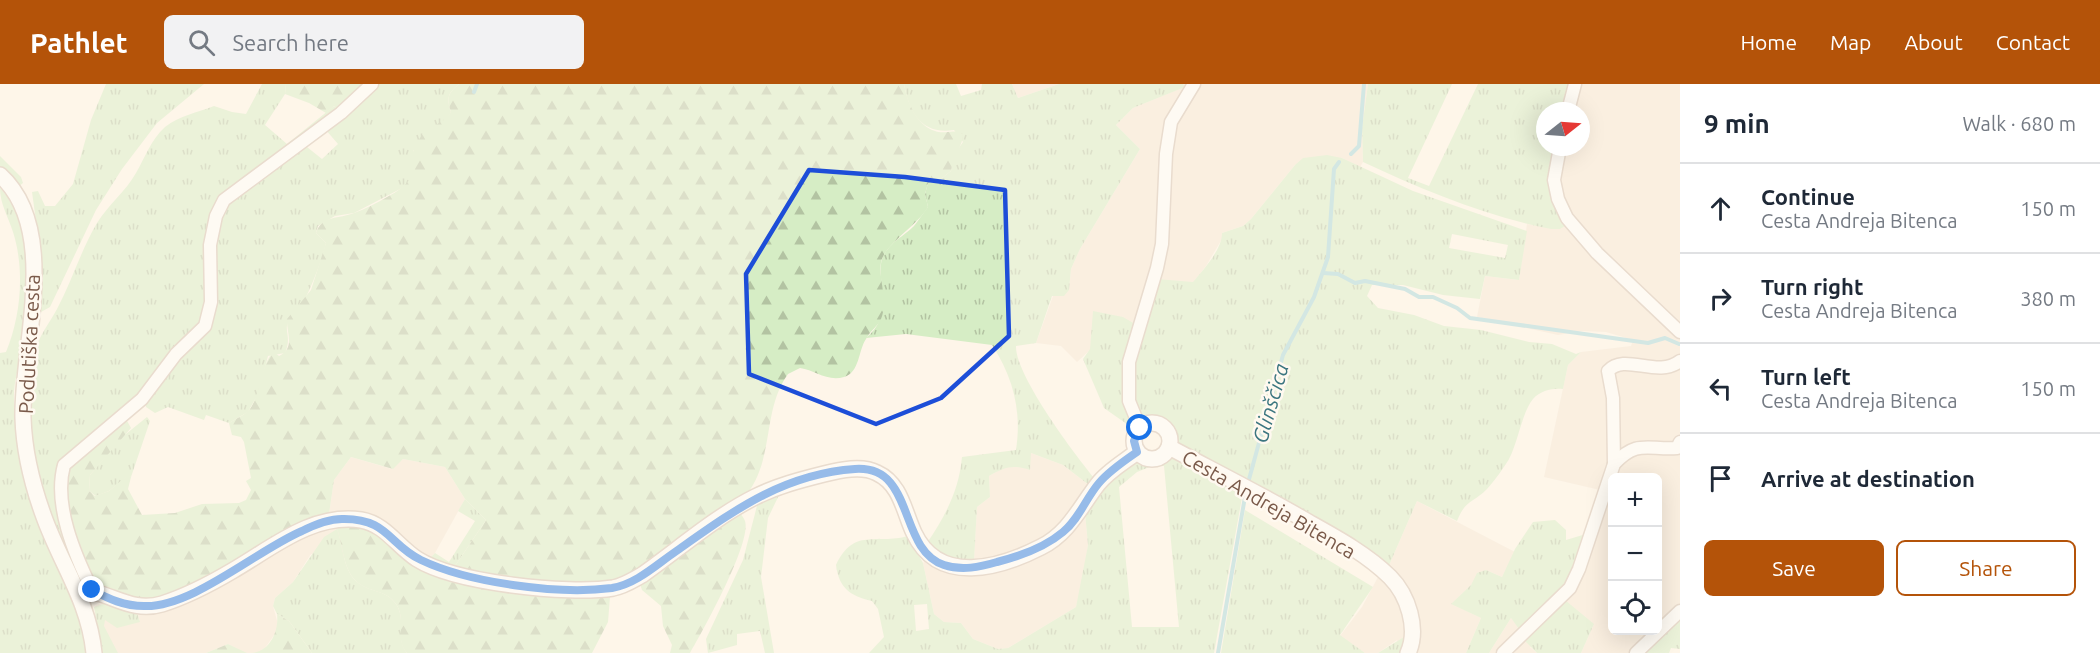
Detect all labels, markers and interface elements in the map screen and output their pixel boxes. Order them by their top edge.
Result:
search box [164,15,584,69]
icon: search [185,26,218,59]
text: Pathlet [30,27,128,58]
text: Search here [233,30,349,55]
text: Home [1740,30,1797,54]
text: Map [1830,30,1871,54]
text: About [1904,30,1963,54]
text: Contact [1996,30,2070,54]
north arrow [1536,102,1590,156]
text: 9 min [1704,109,1770,138]
text: Walk · 680 m [1963,112,2076,135]
text: Continue [1761,184,1855,209]
icon: ahead [1704,192,1737,225]
text: 150 m [2020,197,2076,220]
text: Cesta Andreja Bitenca [1761,209,1957,232]
street label: Podutiška cesta [14,274,44,414]
text: Turn right [1761,274,1863,299]
icon: right [1704,282,1737,315]
text: 380 m [2020,287,2076,310]
text: Cesta Andreja Bitenca [1761,299,1957,322]
water label: Glinščica [1247,360,1293,446]
text: Turn left [1761,364,1851,389]
icon: left [1704,372,1737,405]
text: 150 m [2020,377,2076,400]
text: Cesta Andreja Bitenca [1761,389,1957,412]
route start [1126,414,1152,440]
street label: Cesta Andreja Bitenca [1178,445,1360,563]
icon: arrive [1704,462,1737,495]
text: Arrive at destination [1761,466,1975,491]
map controls [1608,473,1662,635]
button: + [1608,473,1662,527]
button: − [1608,527,1662,581]
button: Save [1704,540,1884,596]
button: Share [1896,540,2076,596]
route end [78,576,104,602]
button: locate [1608,581,1662,635]

